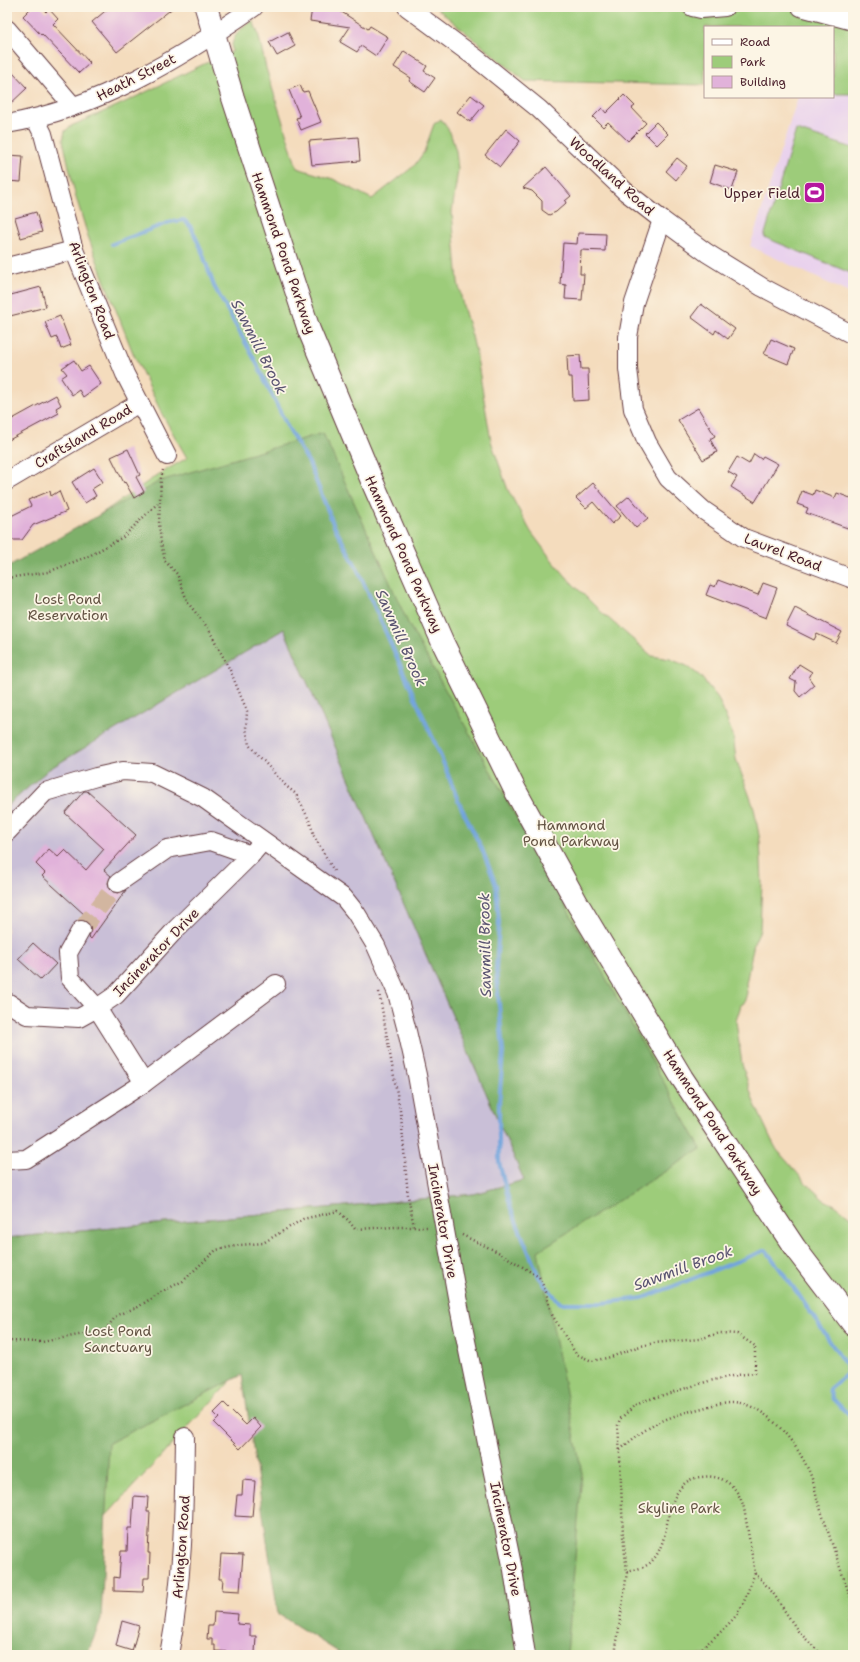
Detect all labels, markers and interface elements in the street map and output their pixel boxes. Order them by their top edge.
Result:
legend [704,26,834,98]
text: Road [740,34,771,50]
street label: Heath Street [93,49,179,105]
text: Park [740,54,766,70]
text: Building [740,74,786,90]
street label: Woodland Road [566,133,659,219]
street label: Hammond Pond Parkway [248,170,320,336]
sports icon: Upper Field [802,180,828,206]
place label: Upper Field [724,184,800,202]
street label: Arlington Road [65,238,119,342]
water label: Sawmill Brook [226,296,292,398]
street label: Craftsland Road [31,400,135,472]
street label: Hammond Pond Parkway [361,473,447,635]
street label: Laurel Road [742,529,825,575]
water label: Sawmill Brook [371,586,432,690]
park label: Lost Pond Reservation [28,590,109,624]
park label: Hammond Pond Parkway [523,816,619,850]
water label: Sawmill Brook [474,892,496,997]
street label: Incinerator Drive [109,904,203,1000]
street label: Hammond Pond Parkway [659,1046,767,1198]
street label: Incinerator Drive [424,1162,462,1280]
water label: Sawmill Brook [631,1241,736,1295]
park label: Lost Pond Sanctuary [84,1322,152,1356]
street label: Incinerator Drive [486,1480,526,1598]
street label: Arlington Road [168,1495,194,1599]
park label: Skyline Park [638,1499,720,1517]

